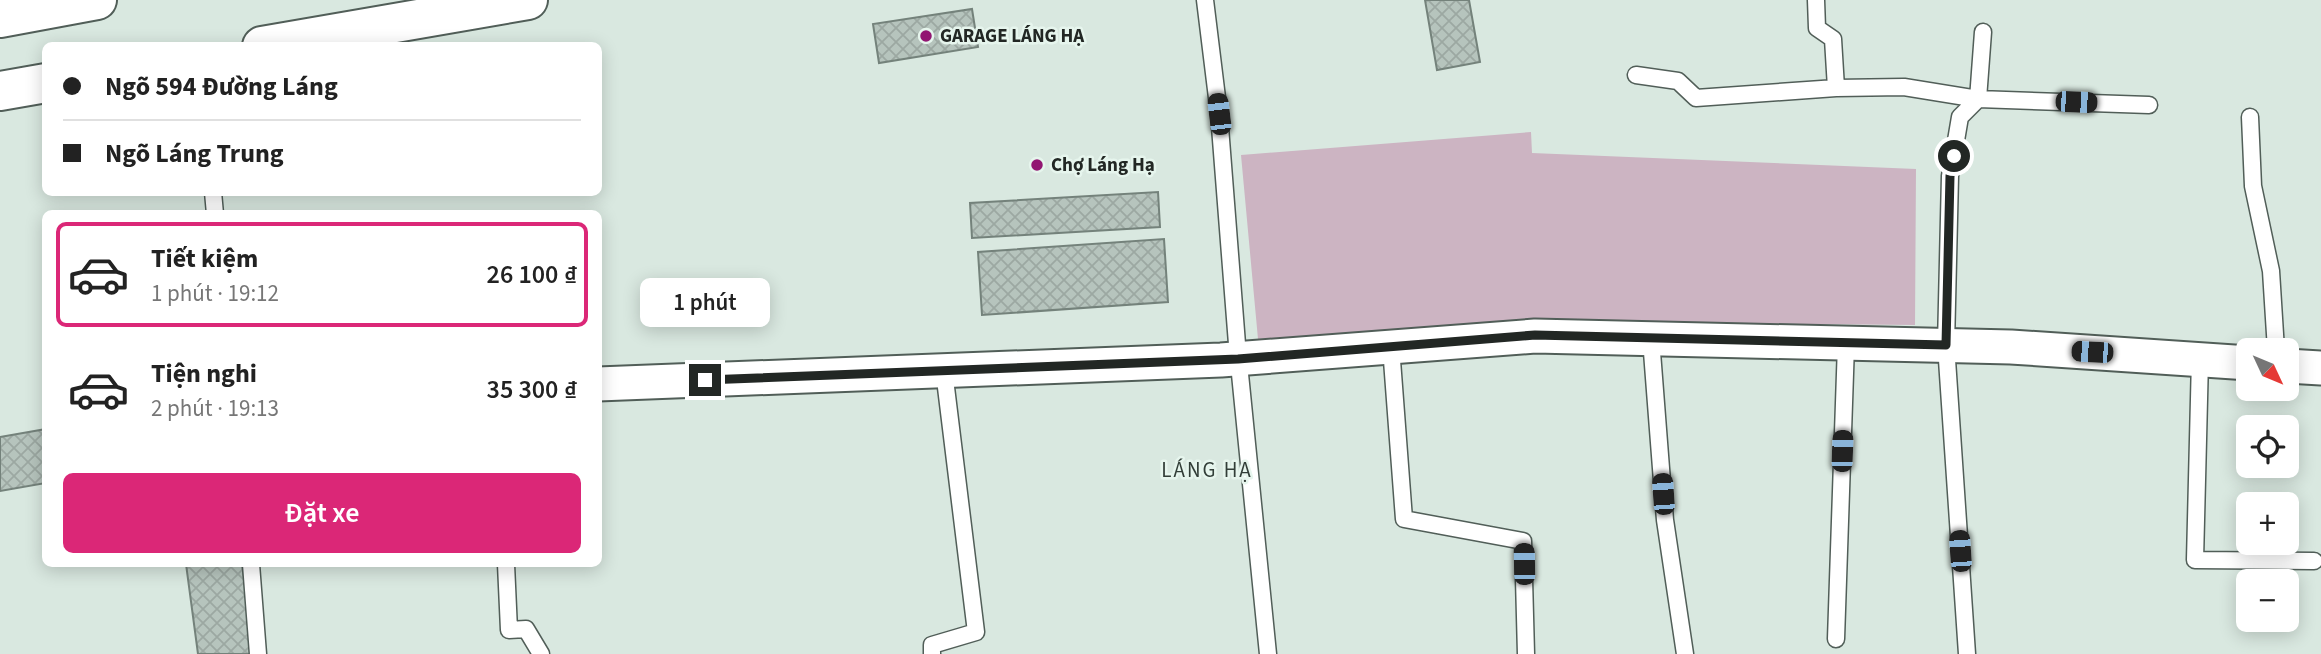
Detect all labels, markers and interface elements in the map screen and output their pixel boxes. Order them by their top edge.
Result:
place label: GARAGE LÁNG HẠ [940,23,1084,50]
marker: GARAGE LÁNG HẠ [918,28,934,44]
text: Ngõ 594 Đường Láng [105,68,338,105]
car [2055,91,2098,113]
car [1207,92,1232,136]
text: Ngõ Láng Trung [105,135,284,172]
route start [1938,140,1970,172]
place label: Chợ Láng Hạ [1051,152,1155,179]
marker: Chợ Láng Hạ [1029,157,1045,173]
text: Tiết kiệm [151,240,258,277]
icon: car [67,243,130,306]
text: 26 100 ₫ [487,256,577,293]
text: 1 phút · 19:12 [151,277,279,310]
callout: 1 phút [640,278,770,328]
text: 1 phút [673,286,737,319]
north arrow [2236,338,2300,401]
map controls [2236,338,2299,632]
car [2071,340,2114,364]
text: Tiện nghi [151,355,257,392]
icon: car [67,358,130,421]
route end [689,364,721,396]
text: 35 300 ₫ [487,371,577,408]
text: 2 phút · 19:13 [151,392,279,425]
button: locate [2236,415,2299,478]
car [1831,430,1854,472]
district label: LÁNG HẠ [1161,455,1253,485]
car [1652,472,1675,516]
button: Đặt xe [63,473,581,553]
button: + [2236,492,2299,555]
car [1949,529,1972,573]
car [1514,543,1535,585]
button: − [2236,569,2299,632]

